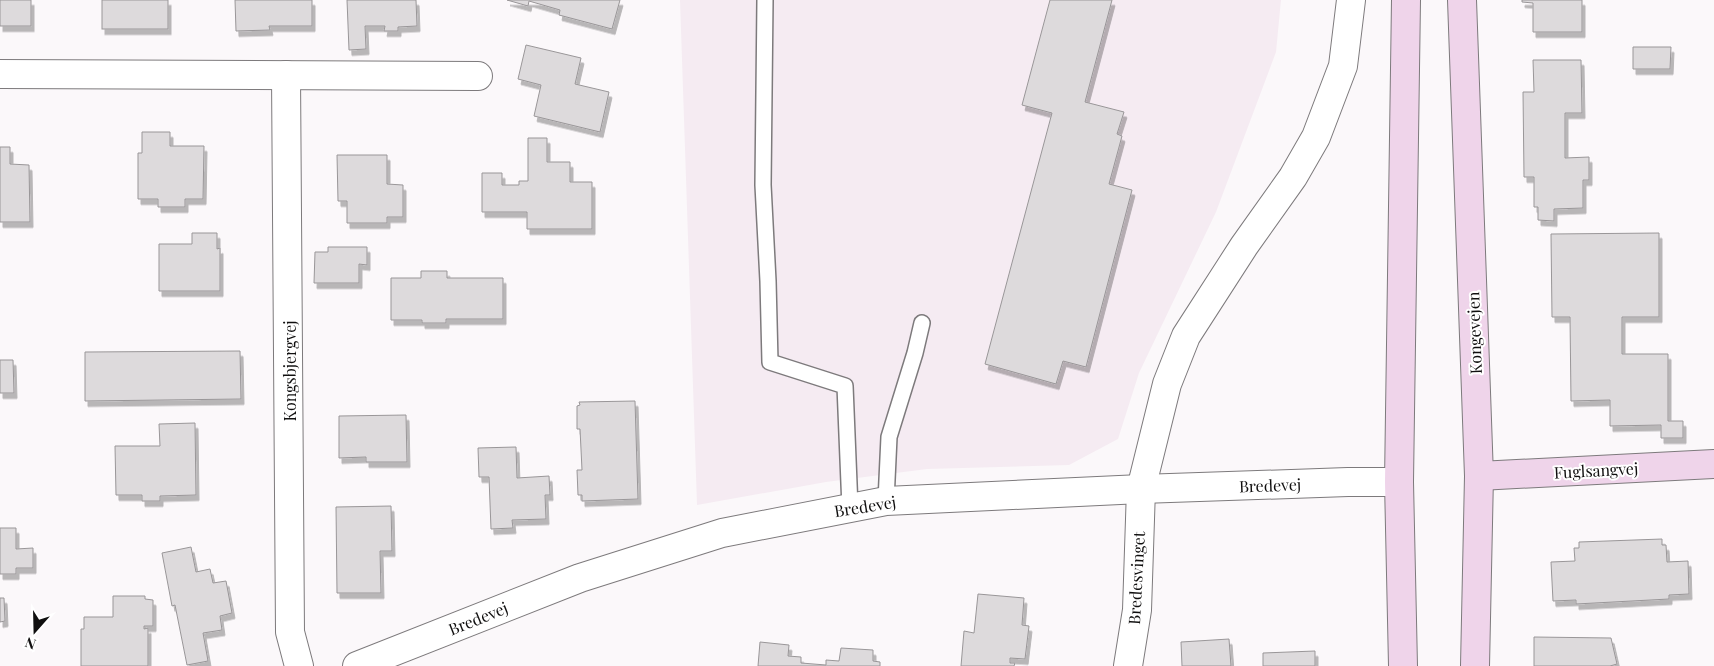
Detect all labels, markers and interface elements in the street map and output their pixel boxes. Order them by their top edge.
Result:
street label: Kongevejen [1462,291,1486,375]
street label: Kongsbjergvej [279,320,300,422]
street label: Fuglsangvej [1553,457,1639,483]
street label: Bredevej [1239,473,1301,497]
street label: Bredevej [833,491,897,521]
street label: Bredesvinget [1123,531,1149,625]
street label: Bredevej [445,597,511,639]
north arrow [10,606,60,656]
text: N [22,633,38,654]

